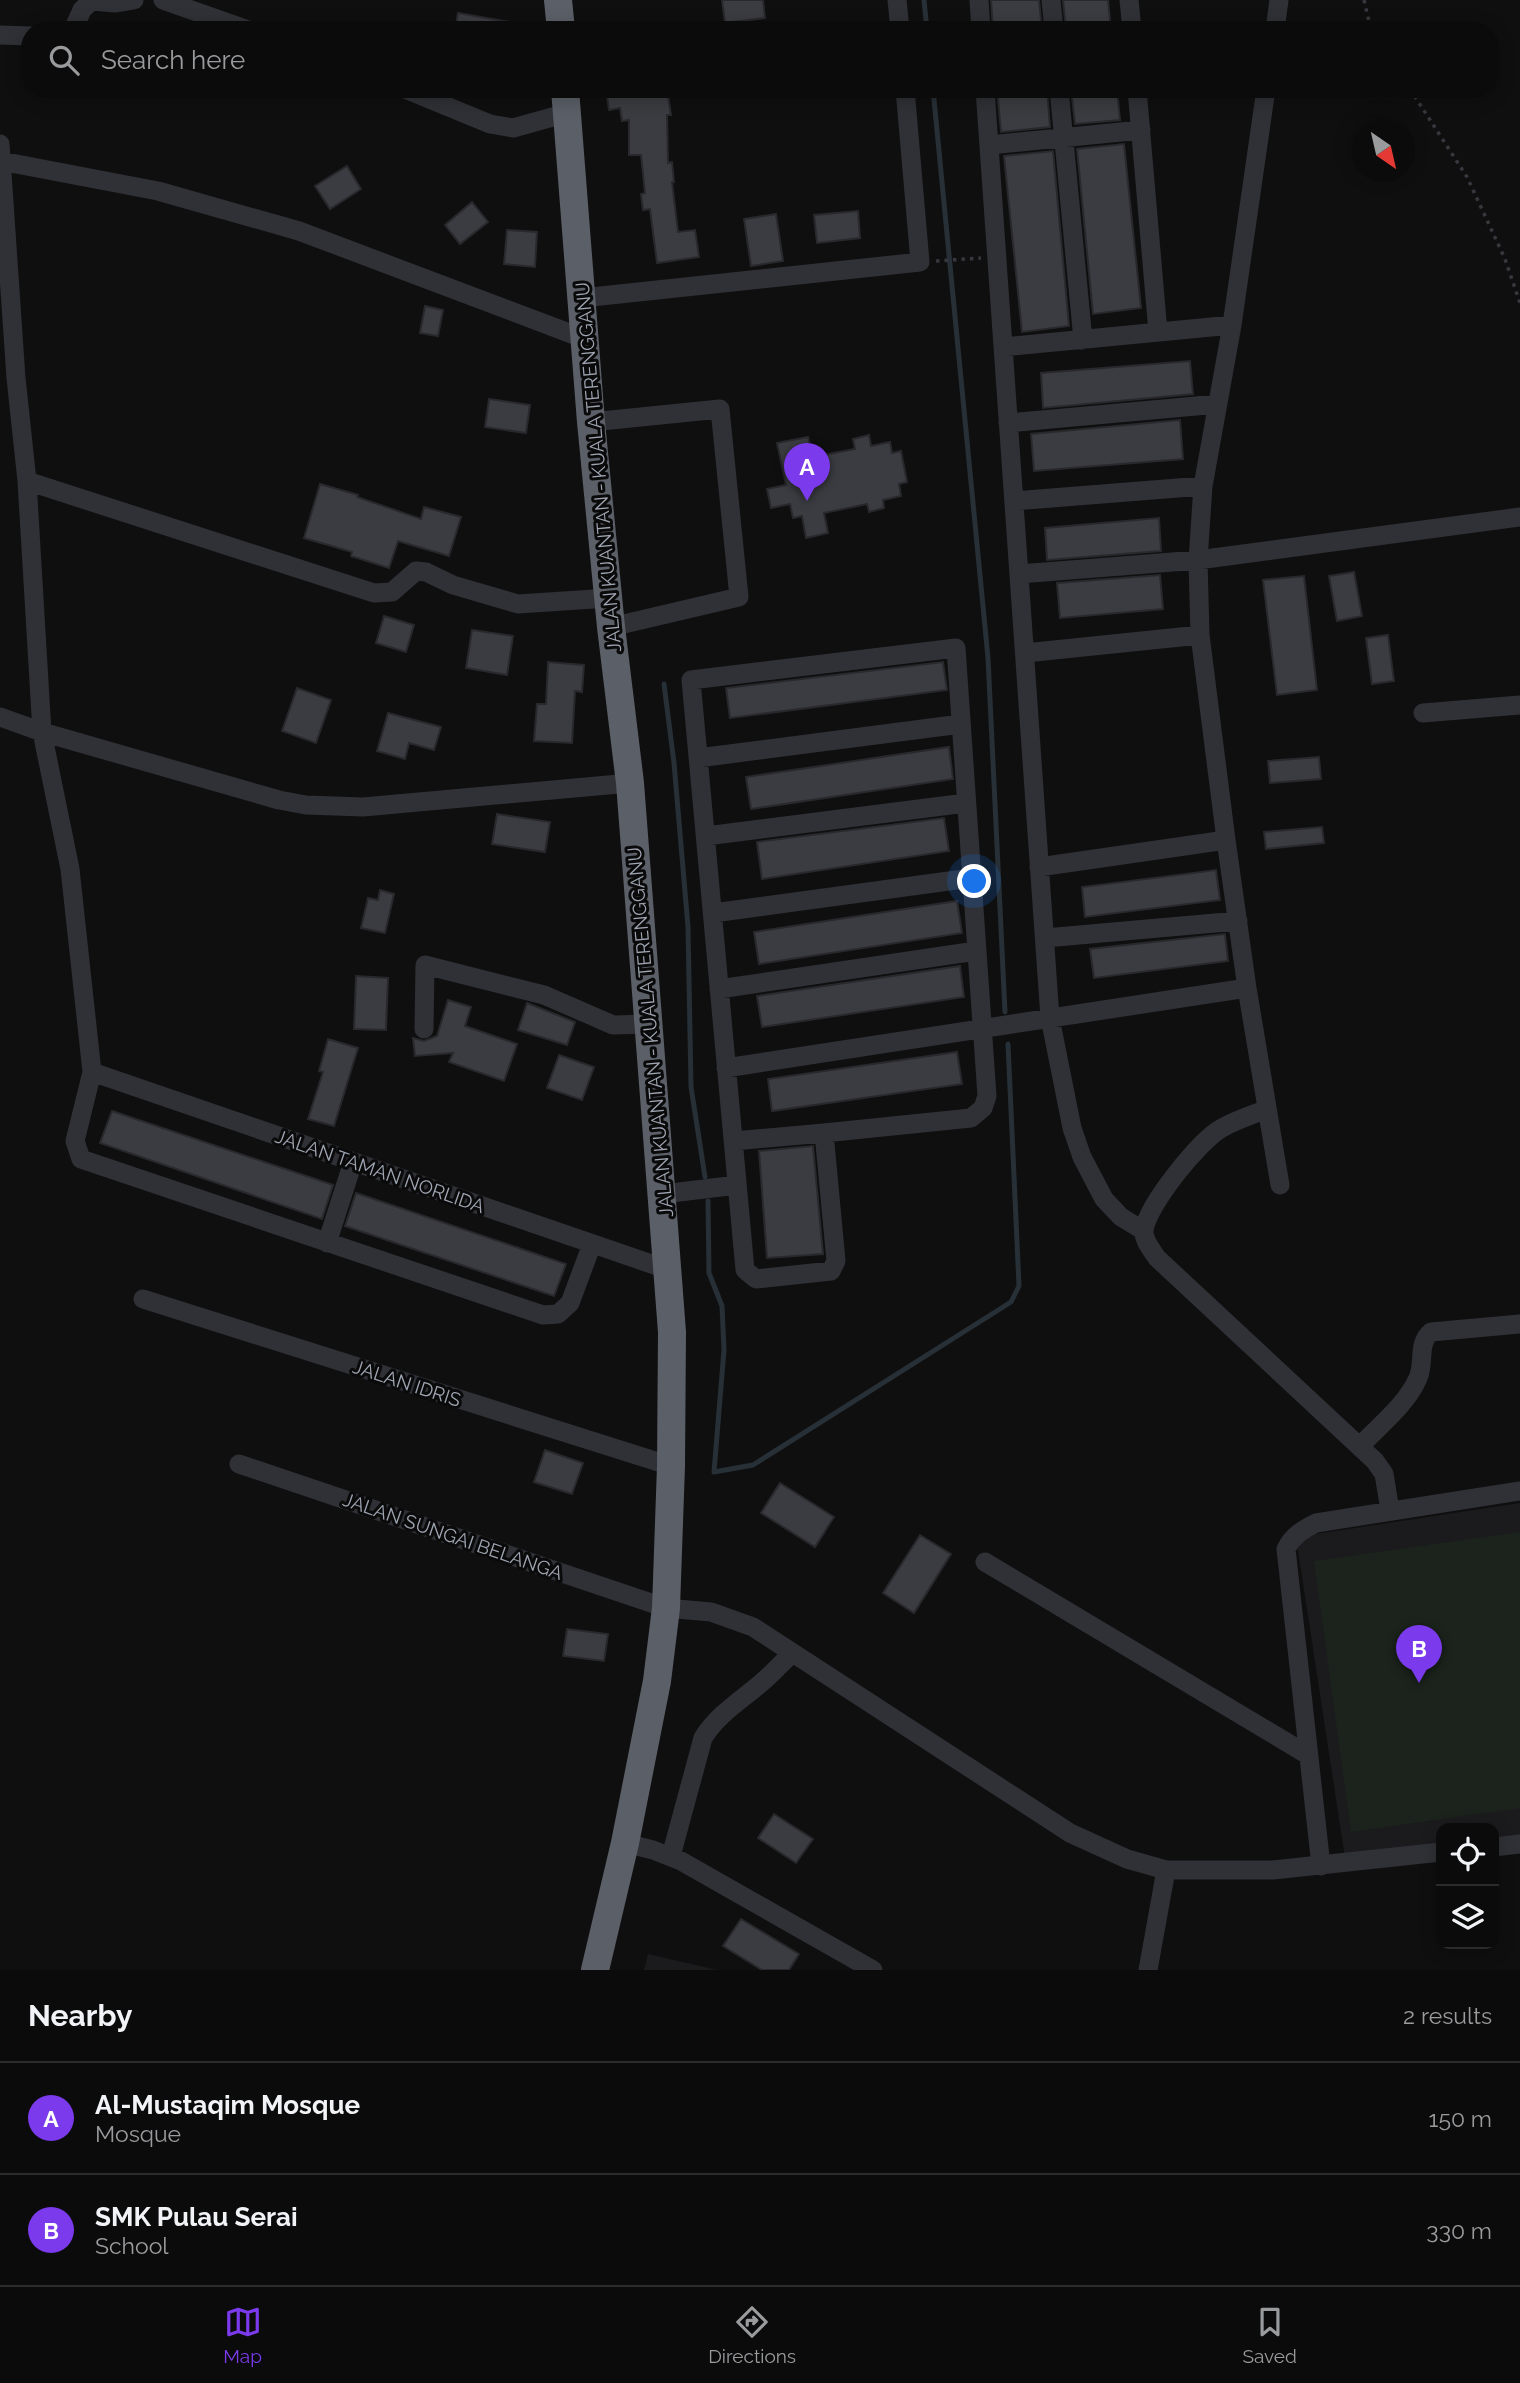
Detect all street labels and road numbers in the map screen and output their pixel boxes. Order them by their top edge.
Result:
street label: JALAN KUANTAN - KUALA TERENGGANU [571,281,625,653]
street label: JALAN KUANTAN - KUALA TERENGGANU [623,846,677,1218]
street label: JALAN TAMAN NORLIDA [273,1125,488,1217]
street label: JALAN IDRIS [350,1355,464,1411]
street label: JALAN SUNGAI BELANGA [340,1488,566,1584]

